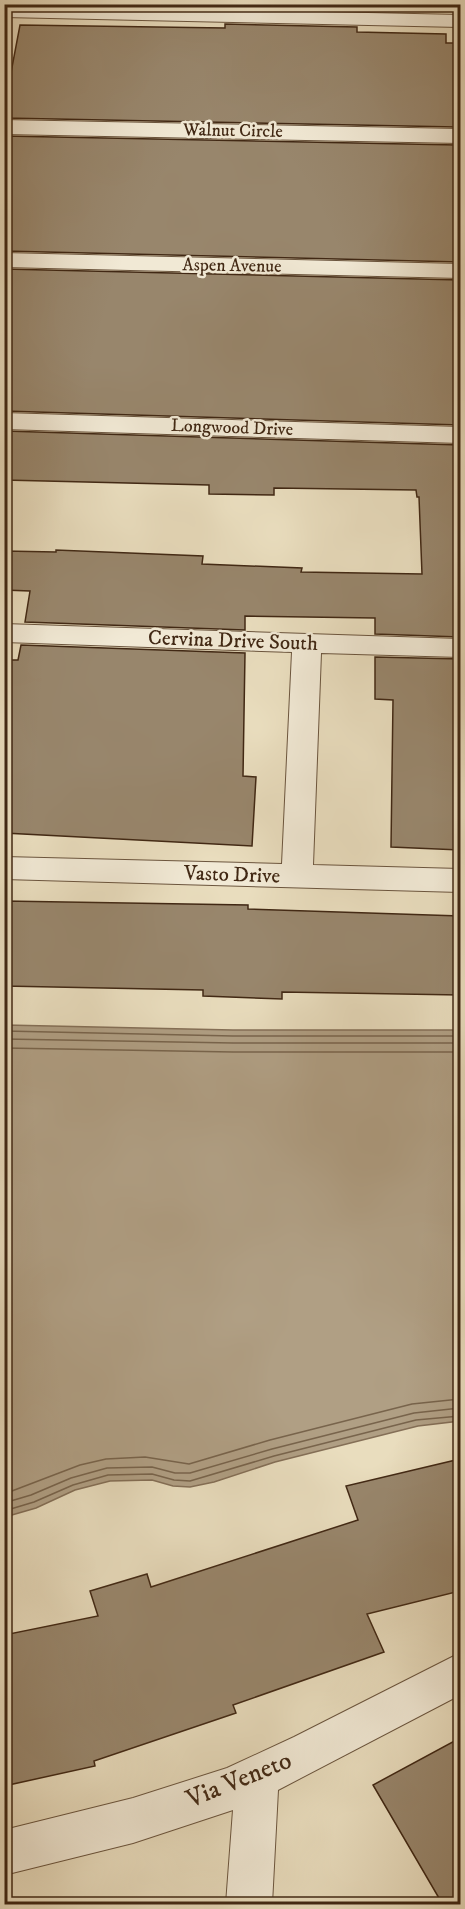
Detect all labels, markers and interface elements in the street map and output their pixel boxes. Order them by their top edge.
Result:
street label: Walnut Circle [182,119,283,143]
street label: Aspen Avenue [182,254,282,278]
street label: Longwood Drive [171,415,293,441]
street label: Cervina Drive South [148,625,318,657]
street label: Vasto Drive [183,860,281,890]
street label: Via Veneto [181,1744,296,1816]

